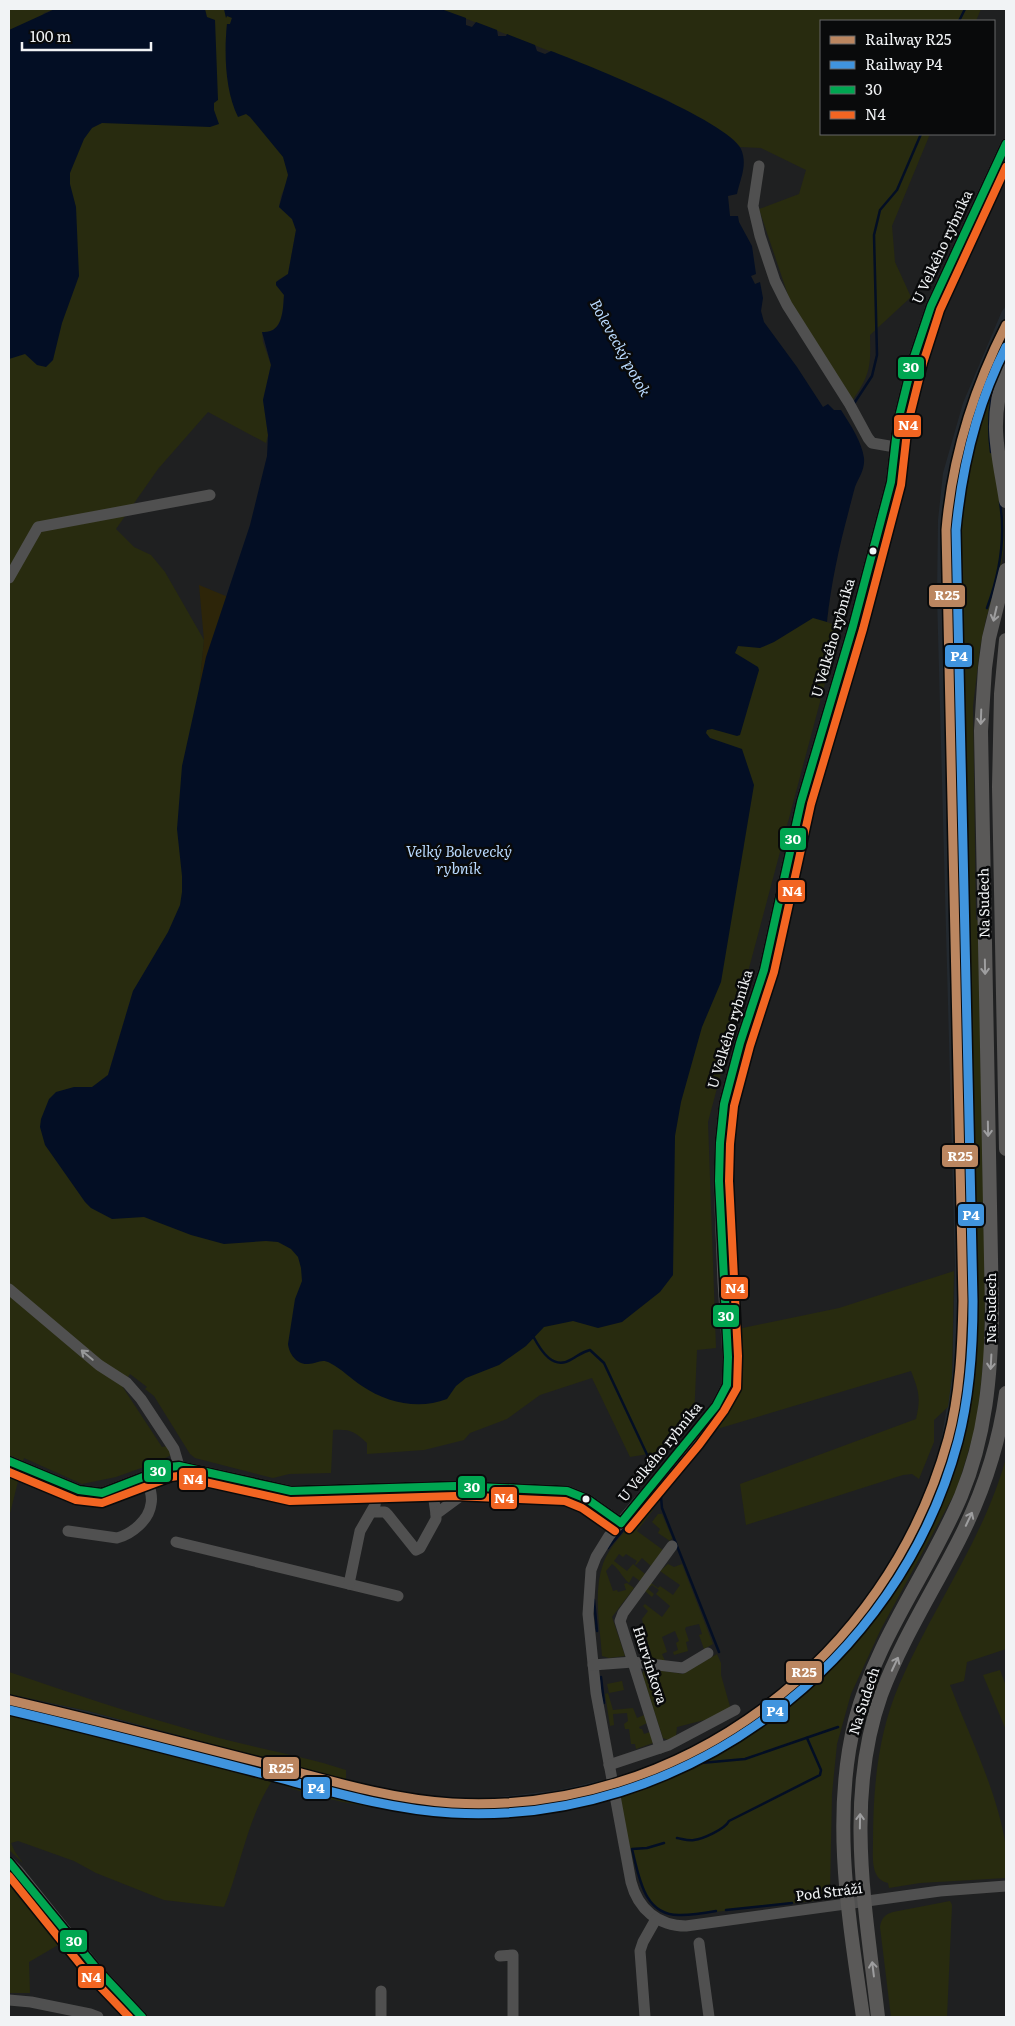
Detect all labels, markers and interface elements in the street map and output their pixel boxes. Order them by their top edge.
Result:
scale bar [22,20,151,52]
legend [820,20,995,135]
text: 100 m [30,24,71,47]
text: Railway R25 [865,27,952,50]
text: Railway P4 [865,52,942,75]
text: 30 [865,77,882,100]
text: N4 [865,102,886,125]
street label: U Velkého rybníka [906,186,976,307]
water label: Bolevecký potok [585,294,658,401]
line badge: 30 [897,356,925,380]
text: 30 [903,356,920,376]
line badge: N4 [893,414,922,438]
text: N4 [898,414,919,434]
unlabelled marker [868,546,878,556]
street label: U Velkého rybníka [805,575,859,700]
line badge: R25 [928,584,966,608]
text: R25 [934,584,960,604]
one-way arrow [990,605,999,621]
line badge: P4 [944,644,973,668]
text: P4 [950,645,968,665]
one-way arrow [977,708,986,724]
line badge: 30 [779,827,807,851]
text: 30 [785,828,802,848]
water label: Velký Bolevecký rybník [406,839,512,879]
street label: Na Sudech [972,868,994,938]
line badge: N4 [777,879,806,903]
text: N4 [782,880,803,900]
one-way arrow [980,958,990,974]
street label: U Velkého rybníka [701,966,757,1091]
one-way arrow [984,1121,993,1137]
line badge: R25 [941,1144,979,1168]
text: R25 [947,1145,973,1165]
line badge: P4 [957,1203,985,1227]
text: P4 [962,1204,980,1224]
street label: Na Sudech [980,1273,1000,1343]
line badge: N4 [720,1276,749,1300]
text: N4 [725,1277,746,1297]
line badge: 30 [712,1304,740,1328]
text: 30 [718,1305,735,1325]
one-way arrow [81,1350,94,1361]
one-way arrow [986,1353,996,1369]
street label: U Velkého rybníka [613,1397,706,1506]
line badge: 30 [143,1459,172,1483]
text: 30 [150,1460,167,1480]
line badge: N4 [178,1467,207,1491]
text: N4 [183,1468,204,1488]
line badge: 30 [457,1475,486,1499]
text: 30 [464,1476,481,1496]
line badge: N4 [490,1486,518,1510]
text: N4 [494,1487,515,1507]
unlabelled marker [581,1494,591,1504]
one-way arrow [965,1512,975,1527]
street label: Hurvínkova [629,1623,673,1707]
one-way arrow [890,1657,900,1672]
line badge: R25 [785,1660,823,1684]
text: R25 [791,1661,817,1681]
street label: Na Sudech [843,1664,883,1737]
line badge: P4 [761,1699,789,1723]
text: P4 [766,1700,784,1720]
line badge: R25 [262,1756,300,1780]
text: R25 [268,1757,294,1777]
line badge: P4 [302,1776,331,1800]
text: P4 [307,1777,325,1797]
one-way arrow [855,1813,865,1830]
street label: Pod Stráží [794,1877,864,1905]
line badge: 30 [59,1929,88,1953]
text: 30 [66,1930,83,1950]
one-way arrow [868,1961,878,1977]
line badge: N4 [77,1965,105,1989]
text: N4 [81,1966,102,1986]

